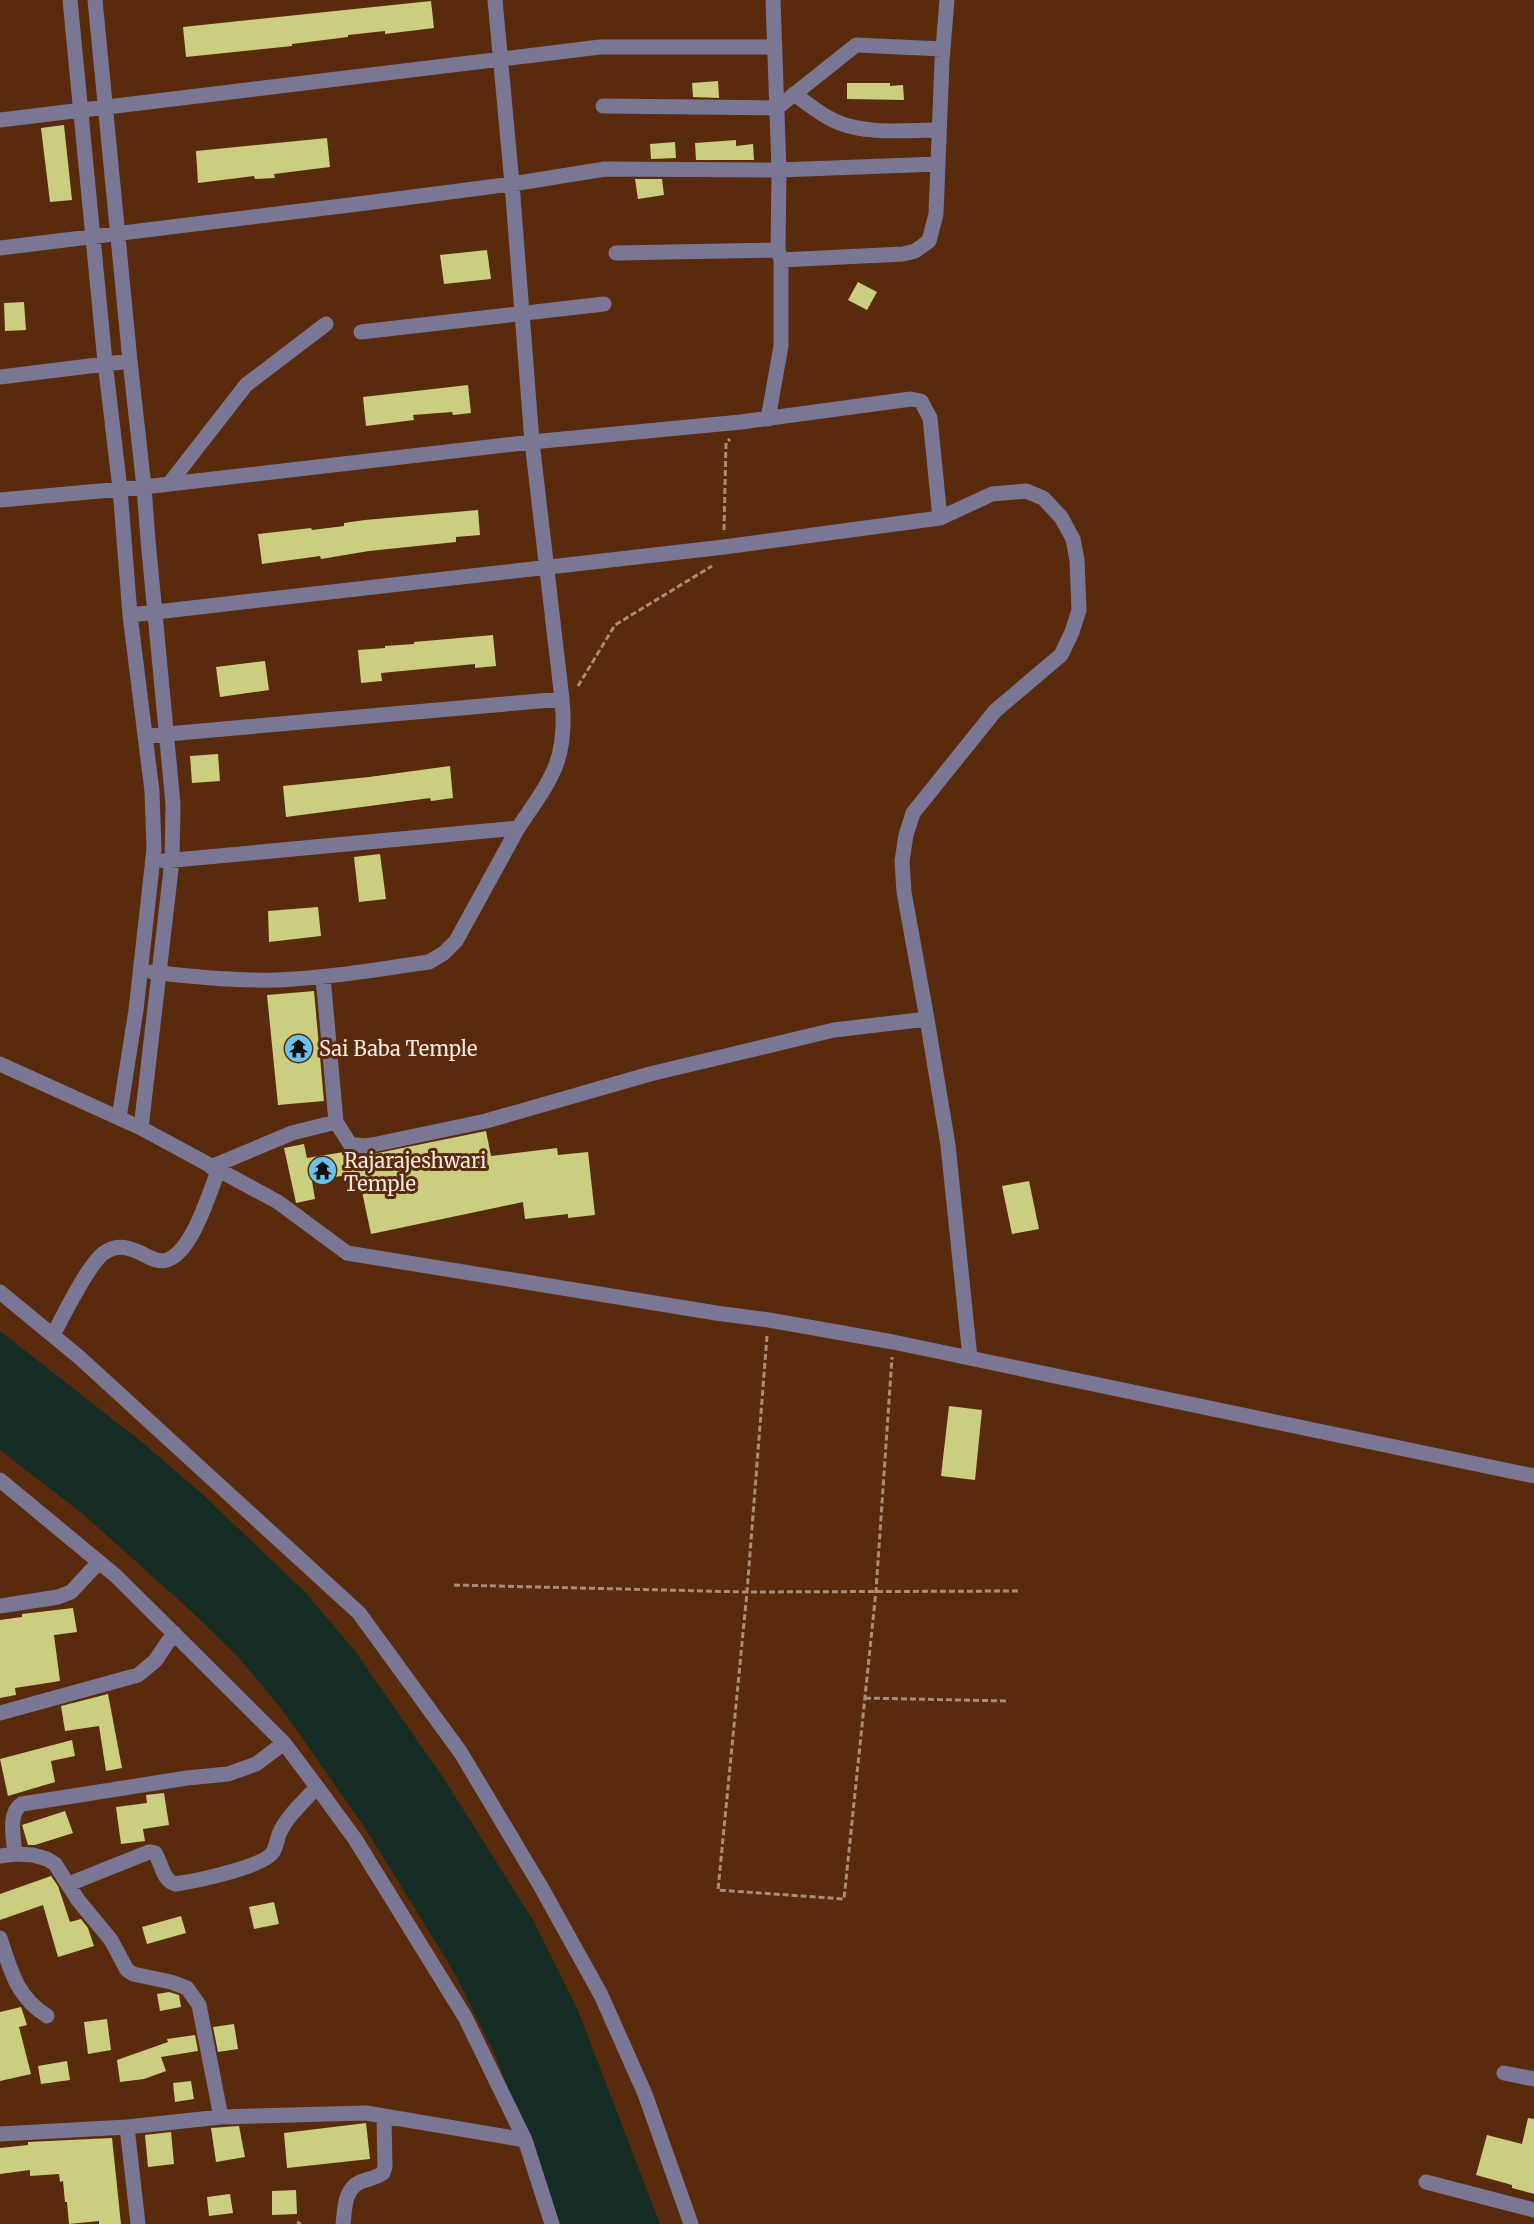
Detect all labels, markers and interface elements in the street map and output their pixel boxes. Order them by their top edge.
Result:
temple icon: Sai Baba Temple [282,1032,314,1064]
place label: Sai Baba Temple [319,1036,477,1061]
place label: Rajarajeshwari Temple [344,1148,487,1196]
temple icon: Rajarajeshwari Temple [307,1155,339,1187]

